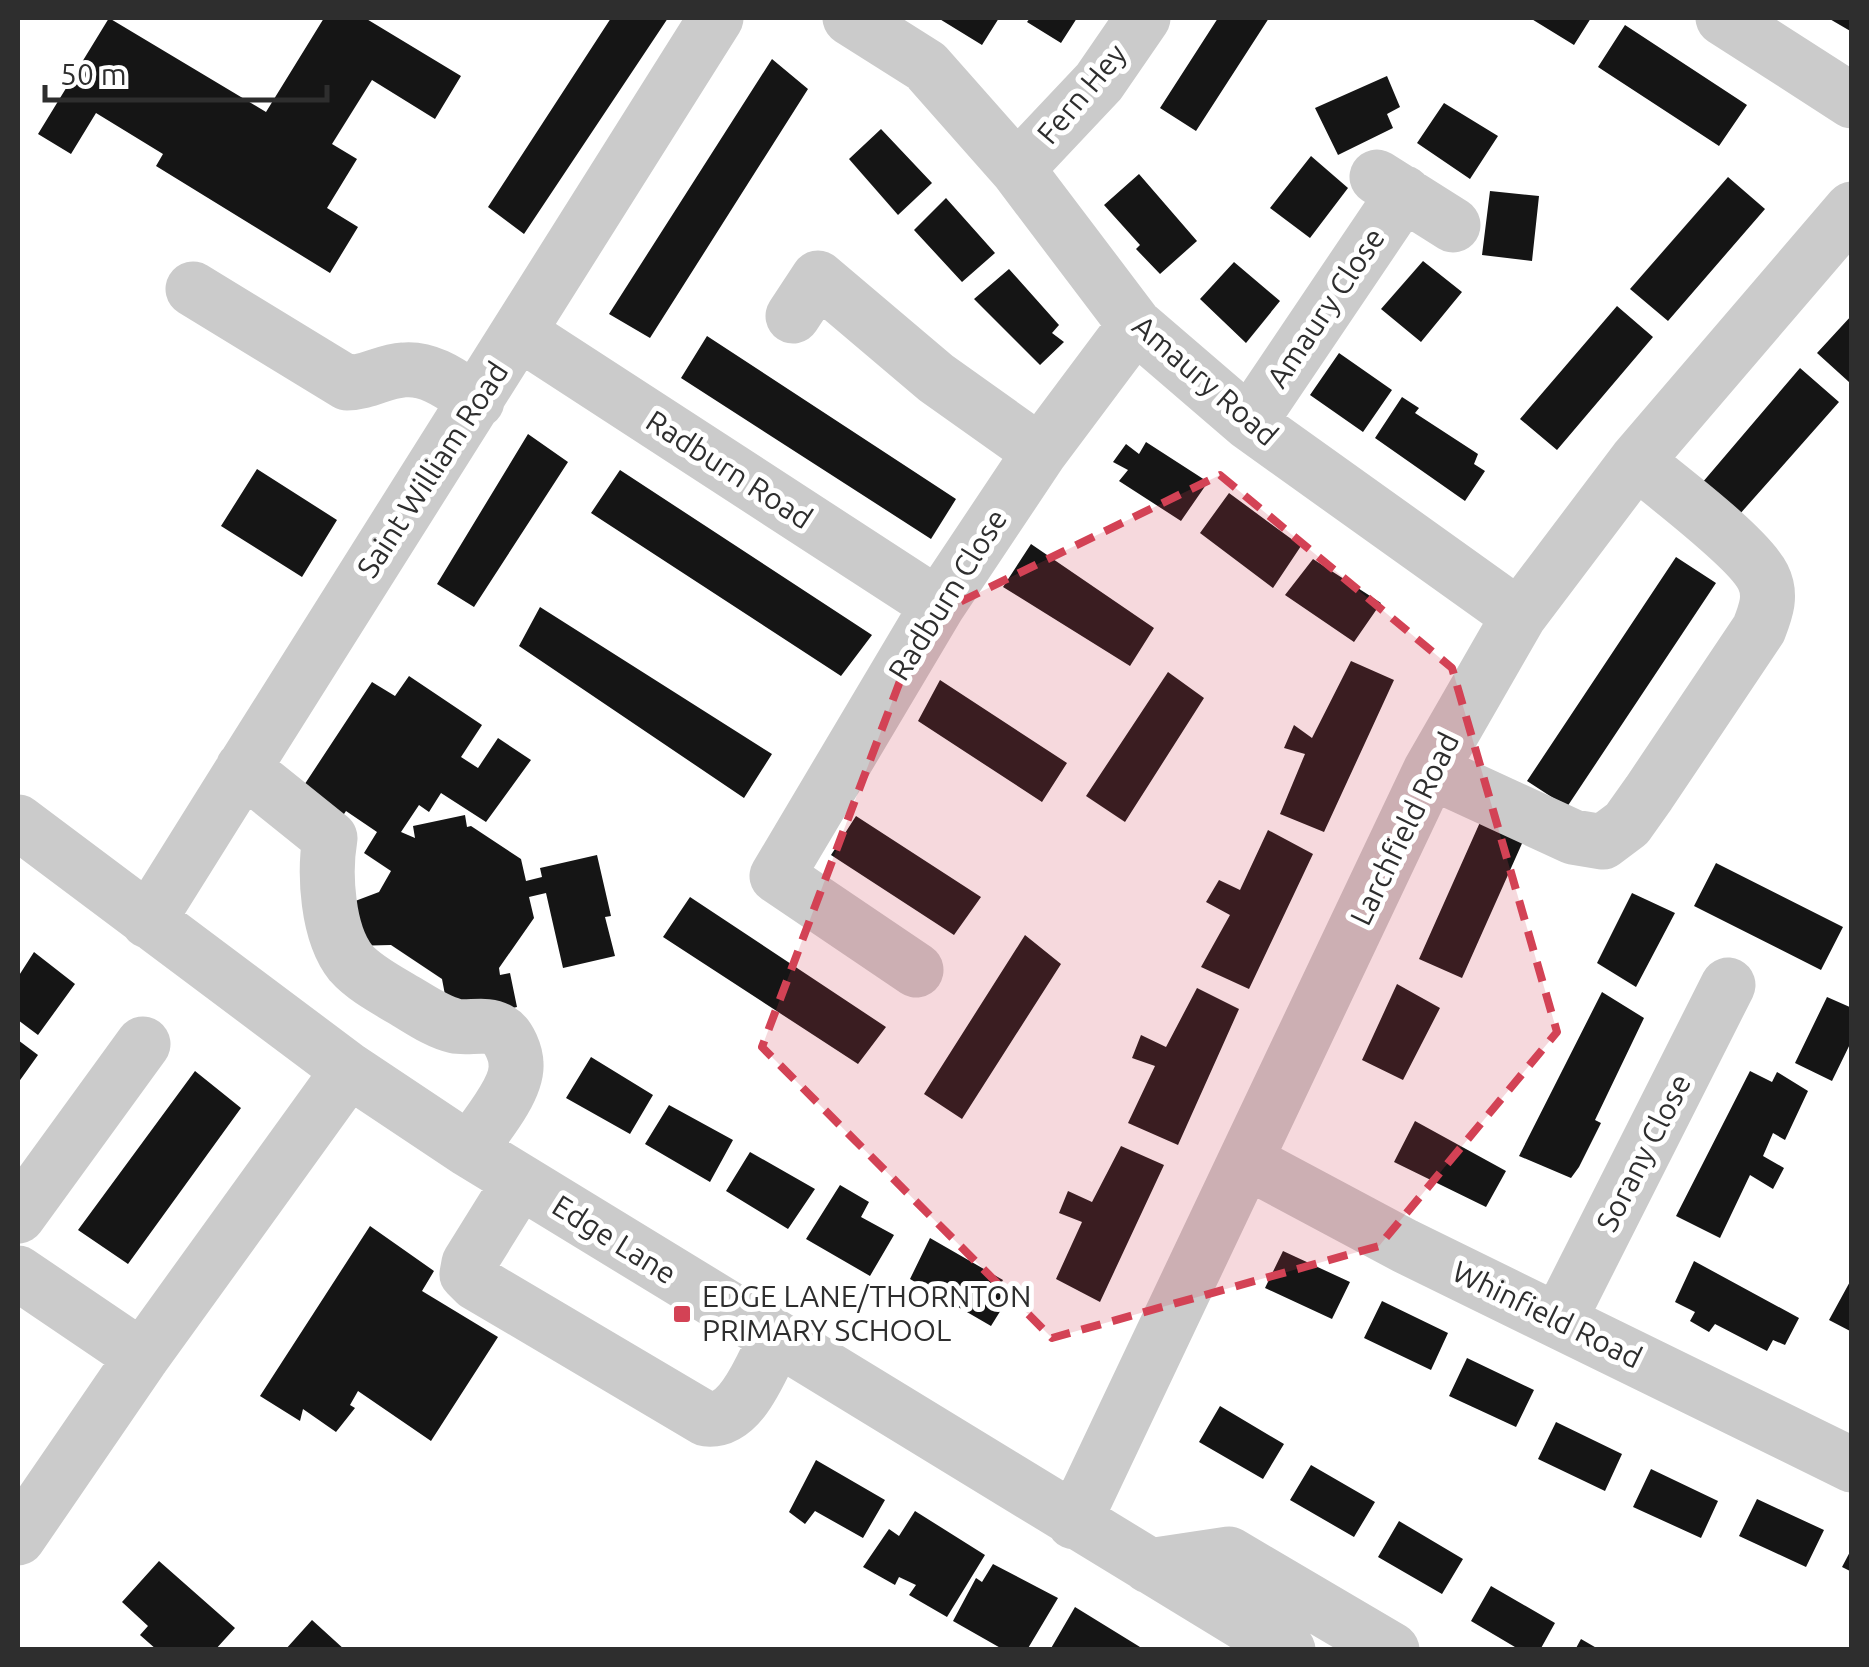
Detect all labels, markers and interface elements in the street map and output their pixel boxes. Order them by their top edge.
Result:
street label: Fern Hey [1030,37,1133,150]
scale bar [45,40,328,102]
text: 50 m [60,57,127,91]
street label: Amaury Close [1259,221,1391,394]
street label: Amaury Road [1126,308,1285,452]
street label: Saint William Road [350,355,515,584]
street label: Radburn Road [640,403,819,535]
street label: Radburn Close [881,503,1013,686]
street label: Larchfield Road [1343,727,1465,930]
street label: Sorany Close [1589,1068,1697,1237]
street label: Edge Lane [546,1188,683,1290]
street label: Whinfield Road [1447,1254,1647,1375]
place label: EDGE LANE/THORNTON PRIMARY SCHOOL [702,1279,1031,1347]
marker: EDGE LANE/THORNTON PRIMARY SCHOOL [671,1303,693,1325]

